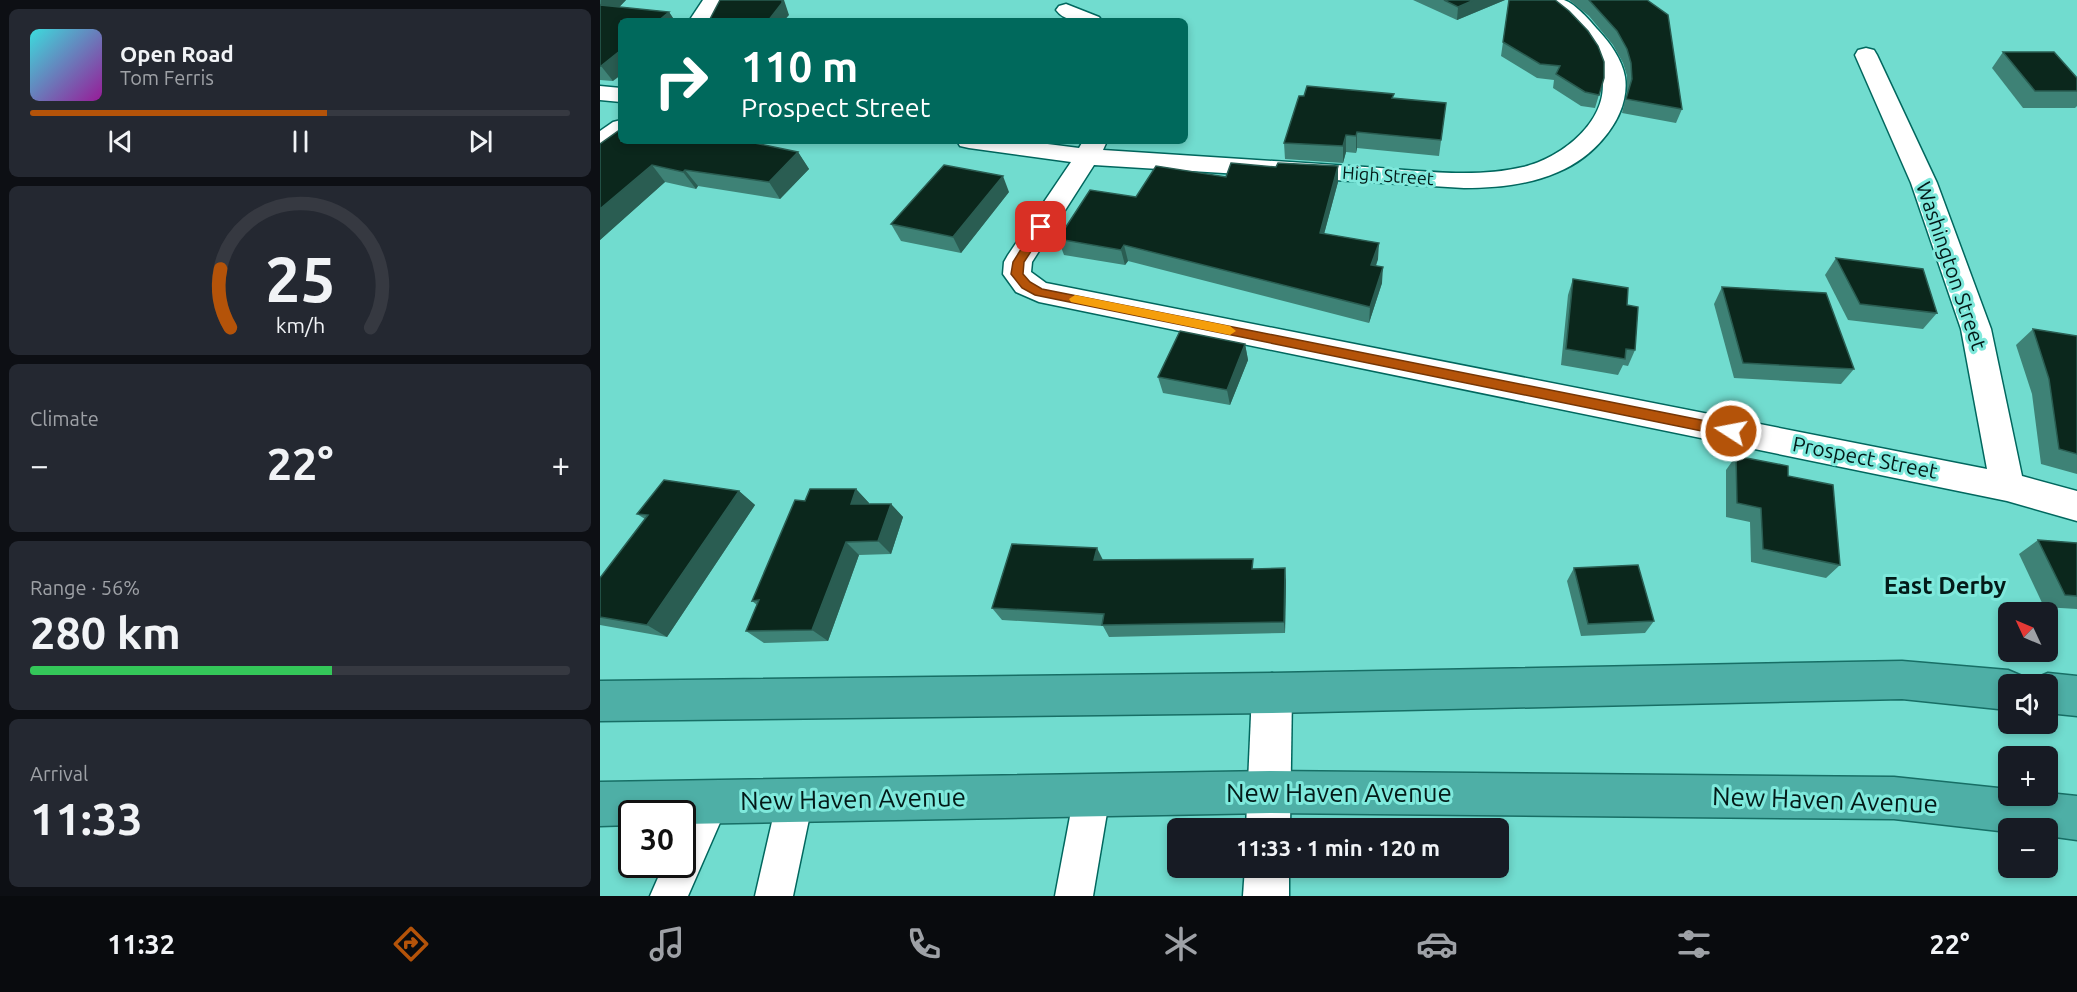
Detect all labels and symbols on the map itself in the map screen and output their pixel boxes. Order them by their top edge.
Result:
street label: High Street [1342,162,1435,188]
street label: Washington Street [1912,179,1992,353]
pin [1015,201,1066,252]
position arrow [1699,399,1763,463]
street label: Prospect Street [1791,431,1940,483]
district label: East Derby [1884,572,2006,599]
north arrow [1998,602,2058,662]
street label: New Haven Avenue [1226,778,1452,807]
street label: New Haven Avenue [1712,781,1938,818]
street label: New Haven Avenue [740,782,966,815]
speed limit sign: 30 [618,800,696,878]

